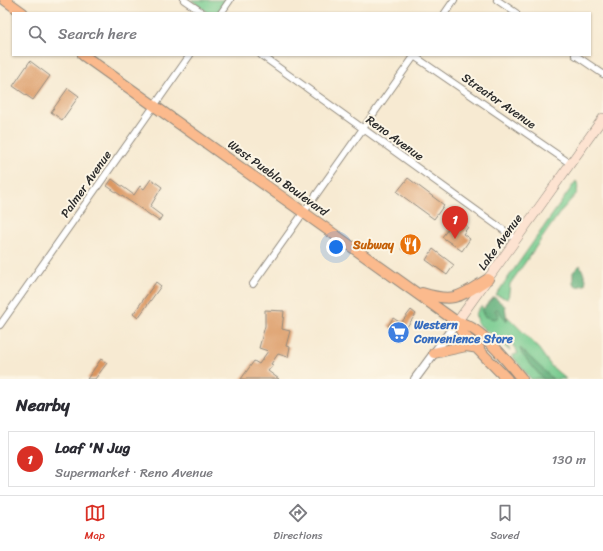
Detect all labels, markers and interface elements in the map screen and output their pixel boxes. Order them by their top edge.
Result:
search box [12,12,591,56]
text: Search here [58,21,137,47]
icon: search [26,23,48,45]
street label: Streator Avenue [457,67,541,135]
street label: Reno Avenue [361,109,429,167]
street label: West Pueblo Boulevard [223,134,334,223]
street label: Palmer Avenue [54,146,118,222]
pin: 1 [442,206,468,239]
street label: Lake Avenue [472,209,528,275]
restaurant icon: Subway [397,232,423,258]
place label: Subway [352,234,395,256]
your location [326,237,346,257]
place label: Western Convenience Store [413,314,514,350]
supermarket icon: Western Convenience Store [385,319,411,345]
text: Nearby [16,390,70,420]
text: Loaf 'N Jug [55,435,130,461]
text: 1 [27,448,33,471]
text: 130 m [552,448,586,471]
text: Supermarket · Reno Avenue [55,461,213,484]
tab: Map [84,502,106,545]
tab: Directions [273,502,323,545]
tab: Saved [490,502,519,545]

